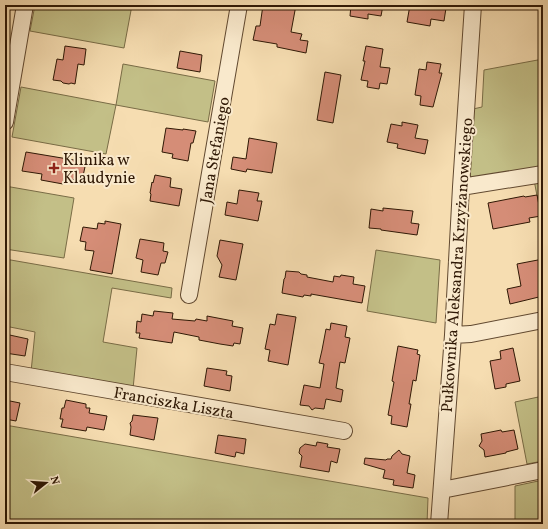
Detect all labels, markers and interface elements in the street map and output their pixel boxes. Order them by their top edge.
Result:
street label: Jana Stefaniego [196,95,236,205]
street label: Pułkownika Aleksandra Krzyżanowskiego [437,117,479,413]
place label: Klinika w Klaudynie [63,150,135,190]
marker: Klinika w Klaudynie [48,162,60,174]
street label: Franciszka Liszta [112,383,235,425]
north arrow [26,463,66,503]
text: N [46,474,62,487]

